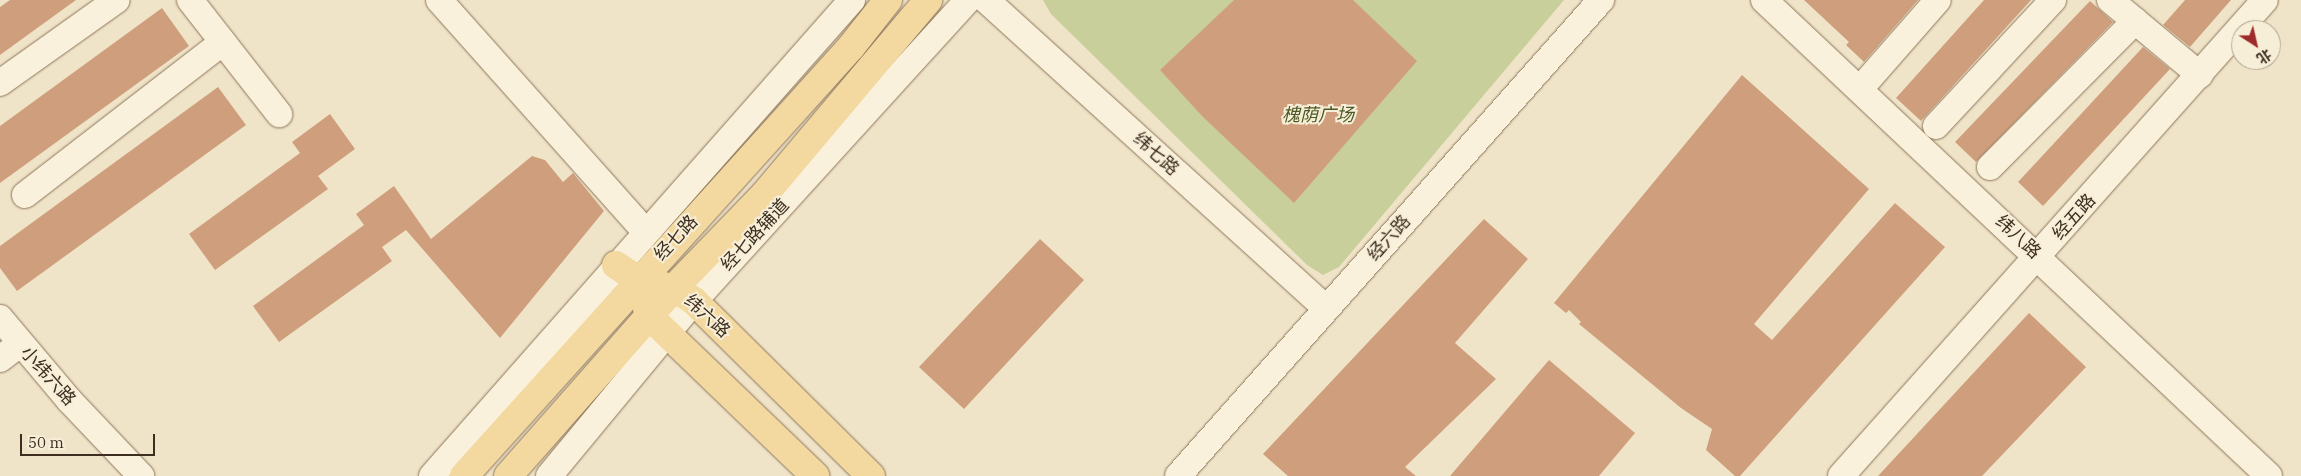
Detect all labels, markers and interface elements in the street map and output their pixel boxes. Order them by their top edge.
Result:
north arrow [2231,20,2281,70]
text: 北 [2253,45,2275,68]
park label: 槐荫广场 [1282,104,1354,126]
street label: 纬七路 [1129,128,1183,180]
street label: 经五路 [2048,190,2100,244]
street label: 经七路辅道 [716,195,794,275]
street label: 经七路 [650,211,702,265]
street label: 经六路 [1363,211,1415,265]
street label: 纬八路 [1991,211,2045,263]
street label: 纬六路 [680,290,734,342]
street label: 小纬六路 [16,342,80,410]
scale bar [22,424,158,456]
text: 50 m [28,433,64,452]

